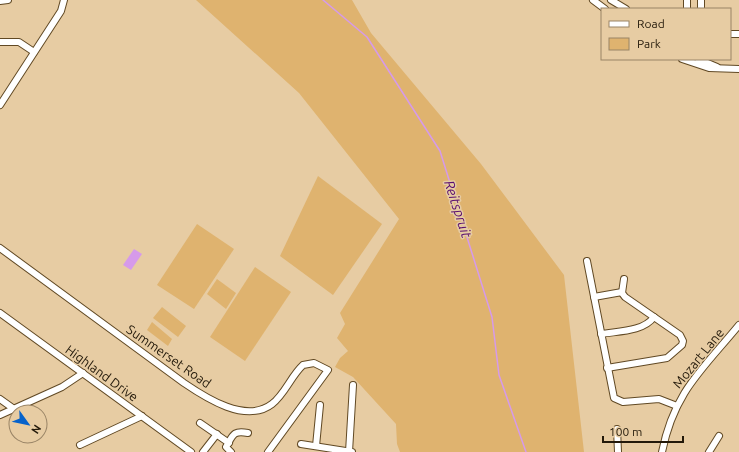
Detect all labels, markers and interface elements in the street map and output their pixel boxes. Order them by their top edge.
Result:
legend [601,8,731,60]
text: Road [637,17,665,30]
text: Park [637,37,661,50]
water label: Reitspruit [441,178,475,240]
street label: Summerset Road [124,322,214,390]
street label: Mozart Lane [670,325,726,391]
street label: Highland Drive [63,342,141,404]
north arrow [8,404,48,444]
scale bar [603,418,683,444]
text: N [29,423,44,436]
text: 100 m [609,425,642,438]

